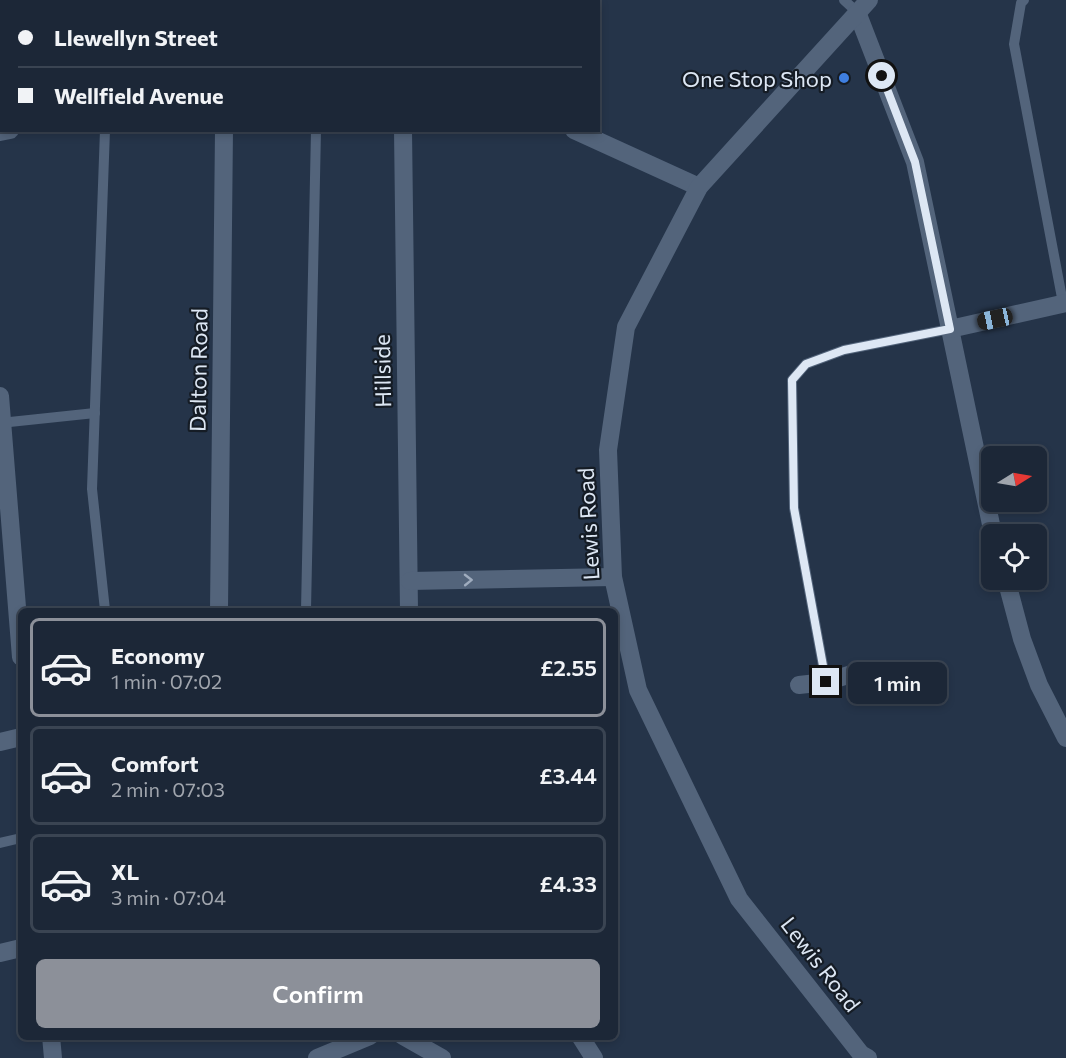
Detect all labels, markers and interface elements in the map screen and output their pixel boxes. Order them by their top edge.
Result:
text: Llewellyn Street [54,24,218,51]
route start [868,62,895,89]
place label: One Stop Shop [682,65,832,92]
marker: One Stop Shop [837,71,851,85]
text: Wellfield Avenue [54,82,224,109]
car [976,306,1014,332]
street label: Dalton Road [183,308,213,432]
street label: Hillside [368,334,396,408]
north arrow [981,446,1047,512]
map controls [981,446,1047,590]
street label: Lewis Road [572,467,604,581]
button: locate [981,524,1047,590]
one-way arrow [464,574,473,586]
icon: car [39,641,93,695]
text: Economy [111,642,205,669]
text: £2.55 [540,654,597,681]
callout: 1 min [847,661,946,703]
route end [812,668,839,695]
text: 1 min · 07:02 [111,669,222,693]
text: 1 min [874,671,921,695]
icon: car [39,749,93,803]
text: Comfort [111,750,199,777]
text: £3.44 [539,762,597,789]
text: 2 min · 07:03 [111,777,225,801]
icon: car [39,857,93,911]
text: XL [111,858,139,885]
text: £4.33 [540,870,597,897]
text: 3 min · 07:04 [111,885,226,909]
street label: Lewis Road [776,911,866,1017]
button: Confirm [36,959,600,1028]

